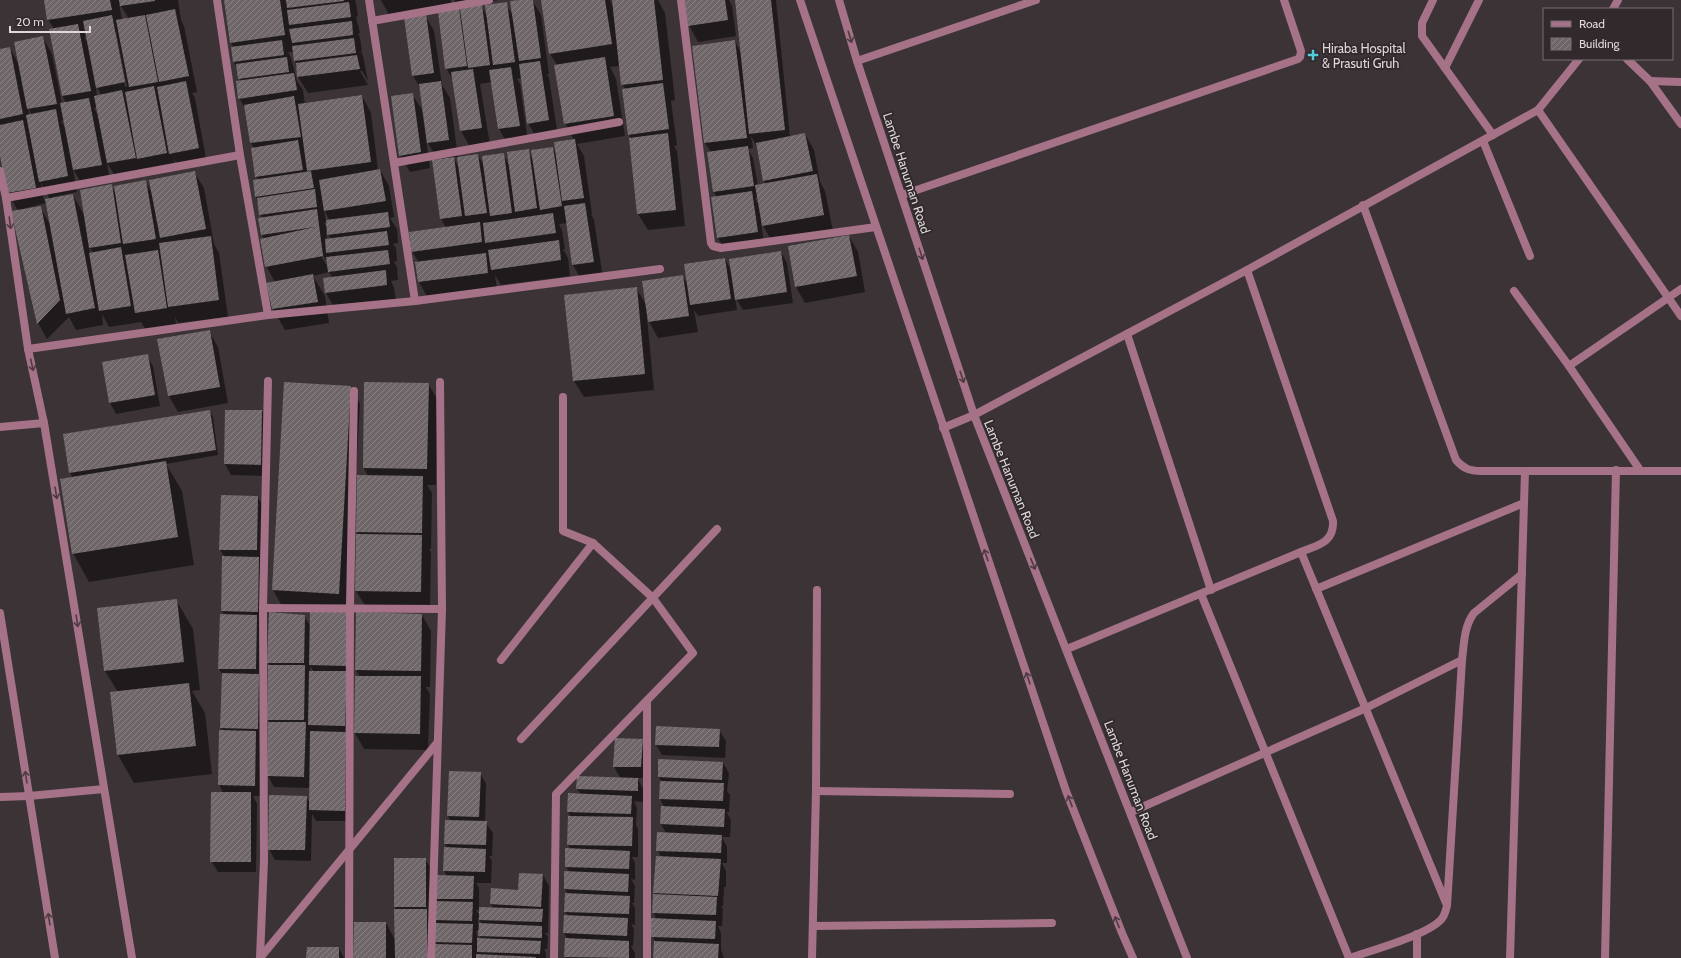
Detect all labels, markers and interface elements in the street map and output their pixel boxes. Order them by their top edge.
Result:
scale bar [10,8,90,34]
legend [1543,8,1673,60]
text: 20 m [16,14,44,29]
text: Road [1579,16,1605,31]
one-way arrow [847,31,854,44]
text: Building [1579,36,1621,51]
place label: Hiraba Hospital & Prasuti Gruh [1322,40,1406,71]
marker: Hiraba Hospital & Prasuti Gruh [1307,49,1319,61]
street label: Lambe Hanuman Road [880,110,934,236]
one-way arrow [6,216,14,229]
one-way arrow [918,247,925,260]
one-way arrow [28,359,36,372]
one-way arrow [958,371,966,383]
street label: Lambe Hanuman Road [981,417,1043,541]
one-way arrow [52,486,60,499]
one-way arrow [982,549,990,561]
one-way arrow [1030,558,1037,570]
one-way arrow [73,615,81,628]
one-way arrow [1024,672,1031,685]
street label: Lambe Hanuman Road [1101,718,1161,842]
one-way arrow [22,771,30,784]
one-way arrow [1065,796,1073,808]
one-way arrow [45,913,53,926]
one-way arrow [1113,917,1121,929]

